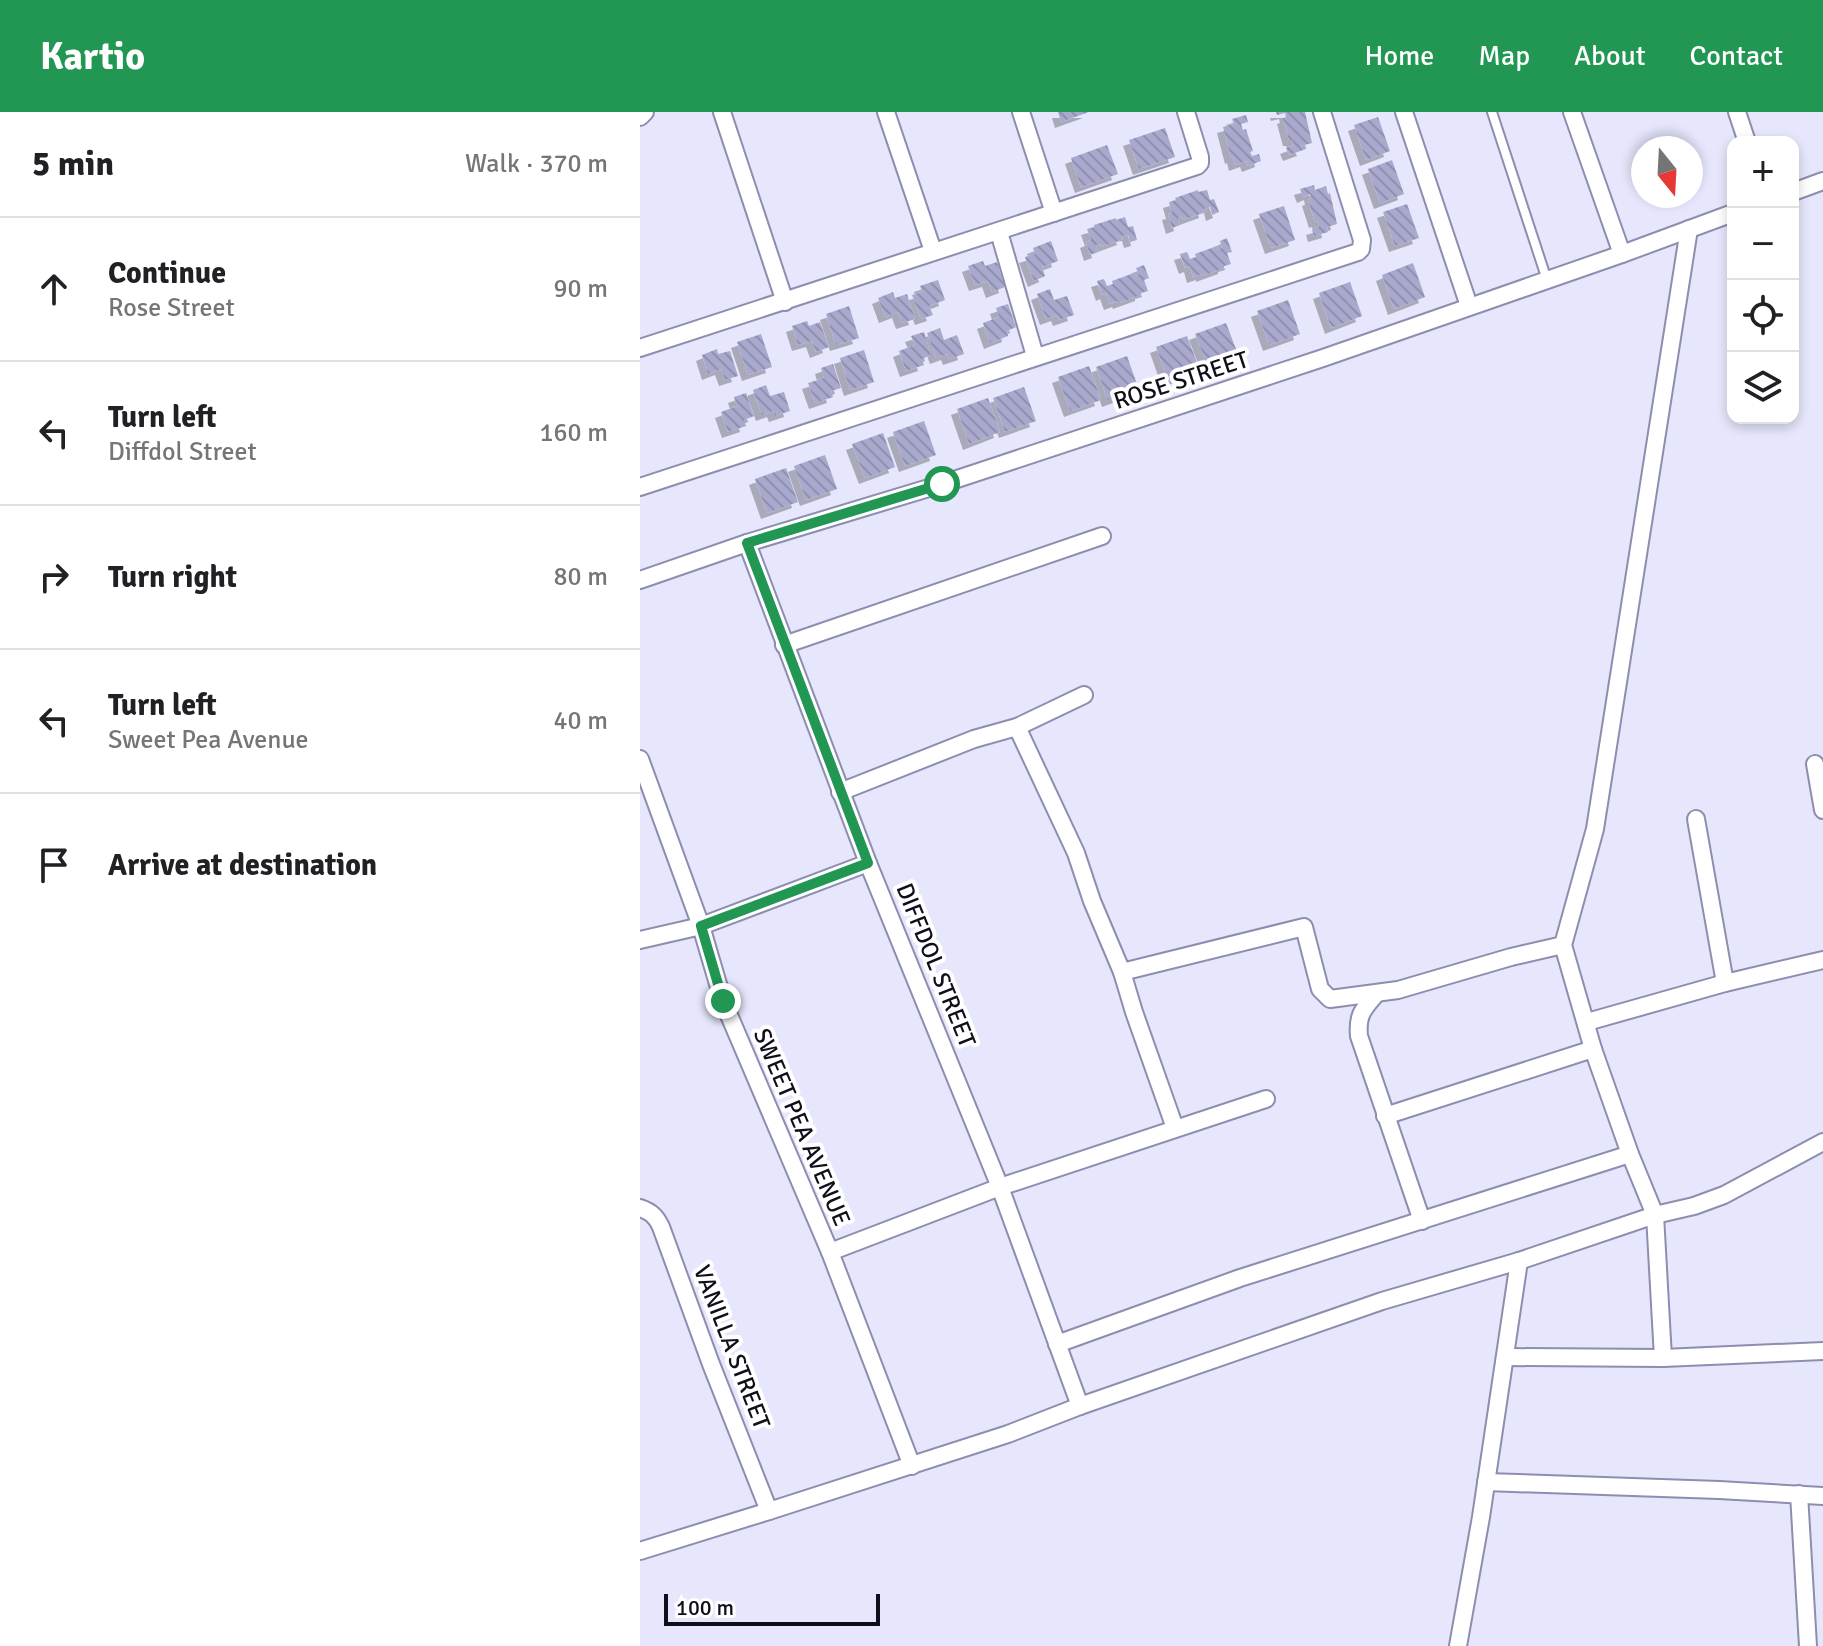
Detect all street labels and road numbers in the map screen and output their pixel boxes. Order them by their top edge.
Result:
street label: ROSE STREET [1110,344,1252,416]
street label: DIFFDOL STREET [889,879,983,1052]
street label: SWEET PEA AVENUE [747,1024,857,1230]
street label: VANILLA STREET [687,1261,777,1433]

